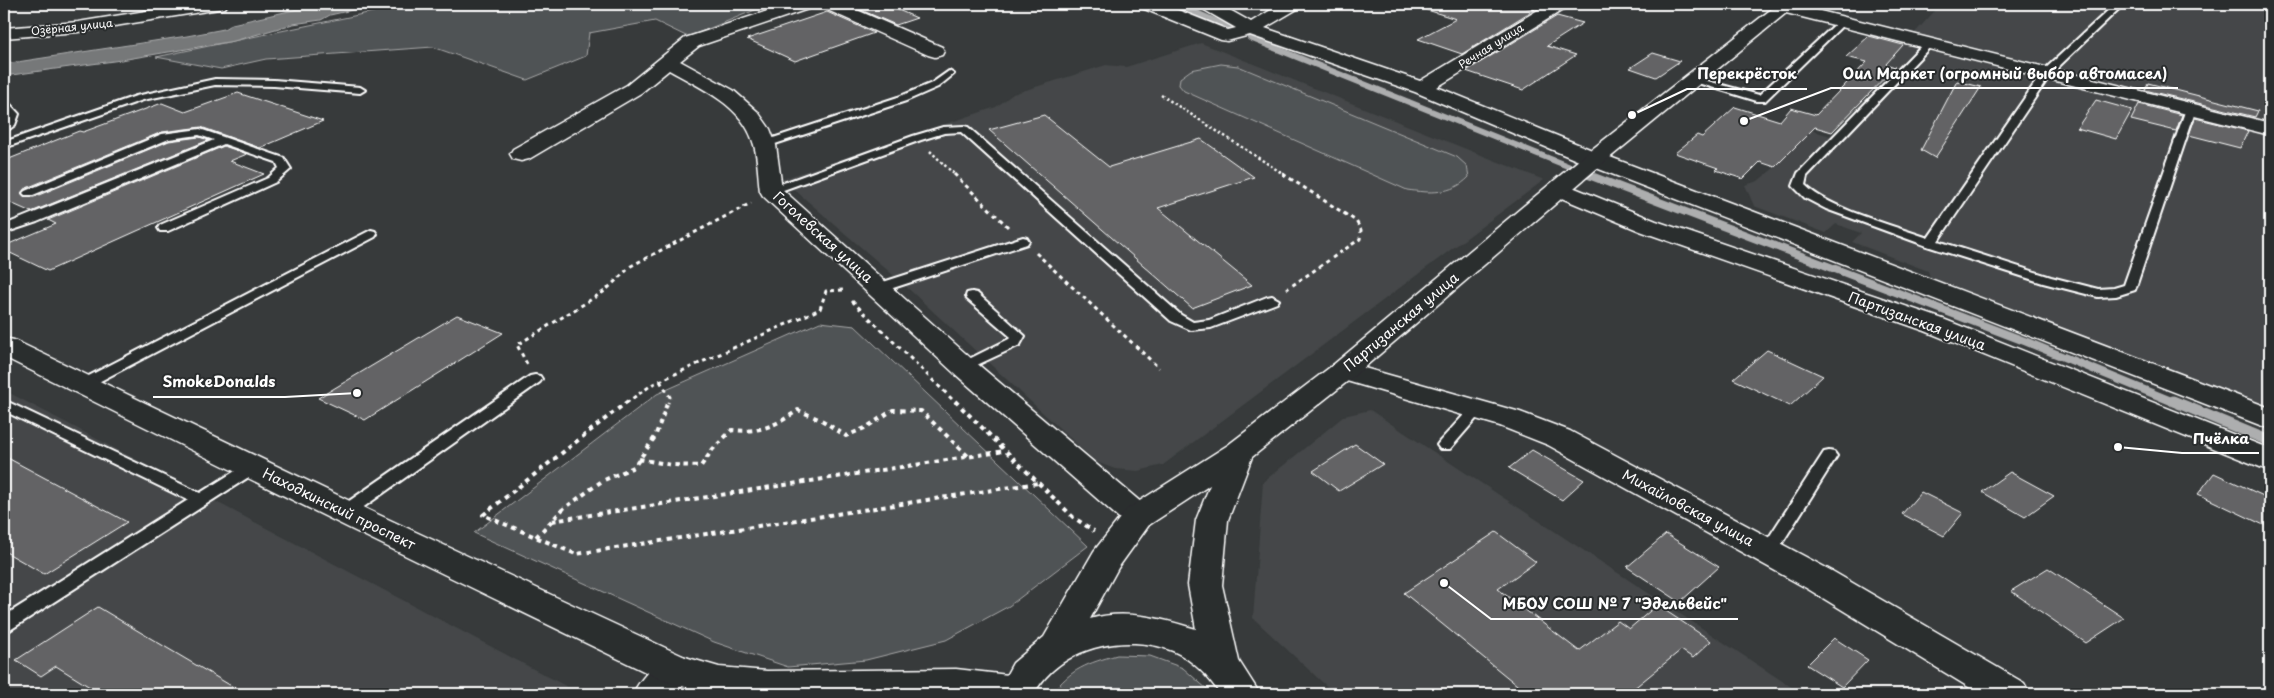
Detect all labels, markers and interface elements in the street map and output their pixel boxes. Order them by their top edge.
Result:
street label: Озёрная улица [30,14,114,39]
street label: Речная улица [1455,19,1527,72]
callout: Оил Маркет (огромный выбор автомасел) [1831,58,2178,88]
callout: Перекрёсток [1687,59,1807,89]
text: Перекрёсток [1697,61,1797,84]
text: Оил Маркет (огромный выбор автомасел) [1843,61,2167,84]
street label: Гоголевская улица [769,186,878,287]
street label: Партизанская улица [1339,267,1463,376]
street label: Партизанская улица [1846,286,1989,355]
callout: SmokeDonalds [153,367,285,397]
text: SmokeDonalds [163,369,275,392]
callout: Пчёлка [2182,423,2259,453]
text: Пчёлка [2193,426,2249,449]
street label: Находкинский проспект [259,462,419,555]
street label: Михайловская улица [1619,464,1758,551]
callout: МБОУ СОШ № 7 "Эдельвейс" [1491,589,1738,619]
text: МБОУ СОШ № 7 "Эдельвейс" [1503,591,1727,614]

